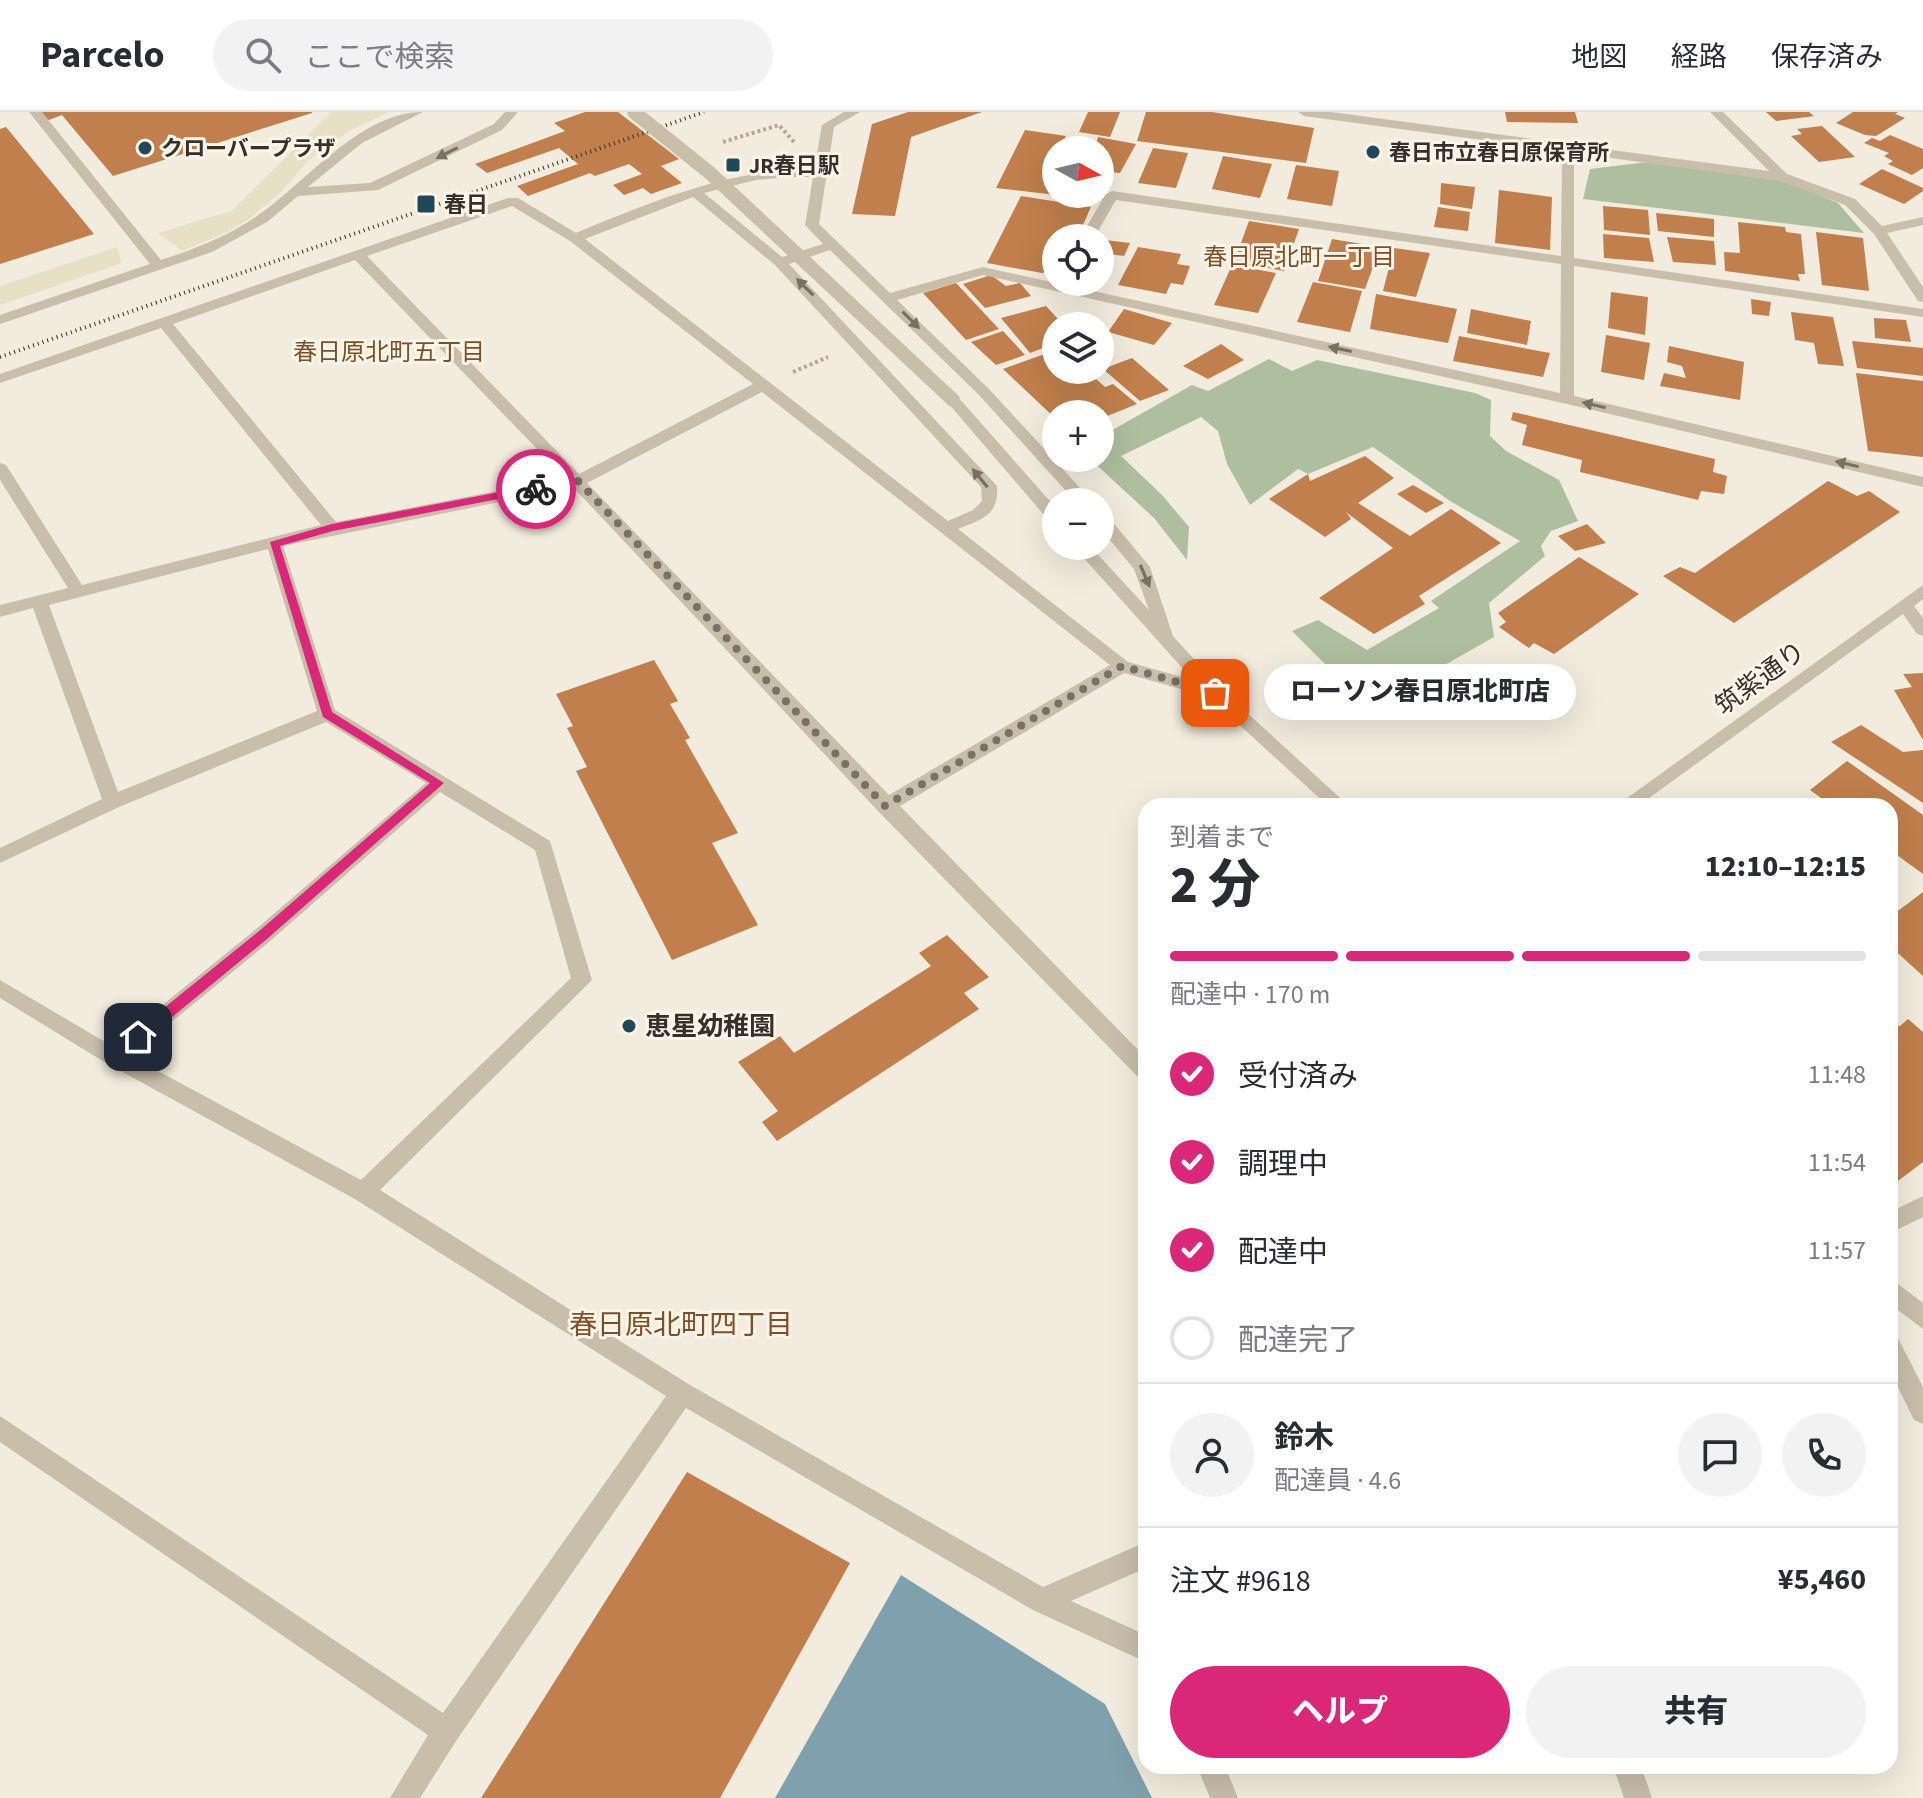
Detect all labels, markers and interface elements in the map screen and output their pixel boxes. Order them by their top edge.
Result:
search box [213,19,773,91]
text: Parcelo [40,28,165,82]
icon: search [241,33,285,77]
text: ここで検索 [305,36,455,79]
text: 地図 [1571,37,1627,77]
text: 経路 [1671,37,1727,77]
text: 保存済み [1771,37,1883,77]
place label: クローバープラザ [161,133,335,165]
north arrow [1042,136,1114,208]
map controls [1042,136,1114,560]
place label: 春日市立春日原保育所 [1389,137,1609,169]
marker: クローバープラザ [136,139,154,157]
marker: 春日市立春日原保育所 [1364,143,1382,161]
one-way arrow [435,146,458,159]
place label: JR春日駅 [749,150,840,182]
marker: JR春日駅 [724,156,742,174]
place label: 春日 [444,189,488,221]
marker: 春日 [415,193,437,215]
button: locate [1042,224,1114,296]
district label: 春日原北町一丁目 [1203,240,1395,275]
one-way arrow [796,278,814,297]
one-way arrow [901,310,920,328]
button: layers [1042,312,1114,384]
district label: 春日原北町五丁目 [293,335,485,370]
one-way arrow [1327,342,1352,355]
one-way arrow [1581,398,1606,411]
button: + [1042,400,1114,472]
courier [496,449,576,529]
one-way arrow [1834,458,1859,470]
icon: bike [514,467,558,511]
one-way arrow [973,468,989,488]
button: − [1042,488,1114,560]
one-way arrow [1138,565,1151,588]
street label: 筑紫通り [1707,633,1813,724]
pin [1181,659,1249,727]
callout: ローソン春日原北町店 [1263,665,1575,721]
icon: bag [1193,671,1237,715]
text: ローソン春日原北町店 [1290,673,1550,710]
text: 到着まで [1170,819,1274,856]
text: 12:10–12:15 [1705,845,1866,888]
text: 2 分 [1170,849,1260,923]
text: 配達中 · 170 m [1170,976,1330,1013]
pin [104,1003,172,1071]
place label: 恵星幼稚園 [645,1008,775,1045]
icon: home [116,1015,160,1059]
marker: 恵星幼稚園 [620,1017,638,1035]
icon: check [1170,1052,1214,1096]
text: 受付済み [1238,1055,1358,1098]
text: 11:48 [1808,1056,1866,1093]
icon: check [1170,1140,1214,1184]
text: 調理中 [1238,1143,1328,1186]
text: 11:54 [1808,1144,1866,1181]
icon: check [1170,1228,1214,1272]
text: 配達中 [1238,1231,1328,1274]
text: 11:57 [1808,1232,1866,1269]
district label: 春日原北町四丁目 [569,1305,793,1345]
text: 配達完了 [1238,1319,1358,1362]
button: person [1170,1413,1254,1497]
button: chat [1678,1413,1762,1497]
button: phone [1782,1413,1866,1497]
text: 鈴木 [1274,1416,1334,1459]
text: 配達員 · 4.6 [1274,1462,1401,1499]
text: ¥5,460 [1778,1558,1866,1601]
text: 注文 #9618 [1170,1560,1311,1603]
button: ヘルプ [1170,1666,1510,1758]
button: 共有 [1526,1666,1866,1758]

